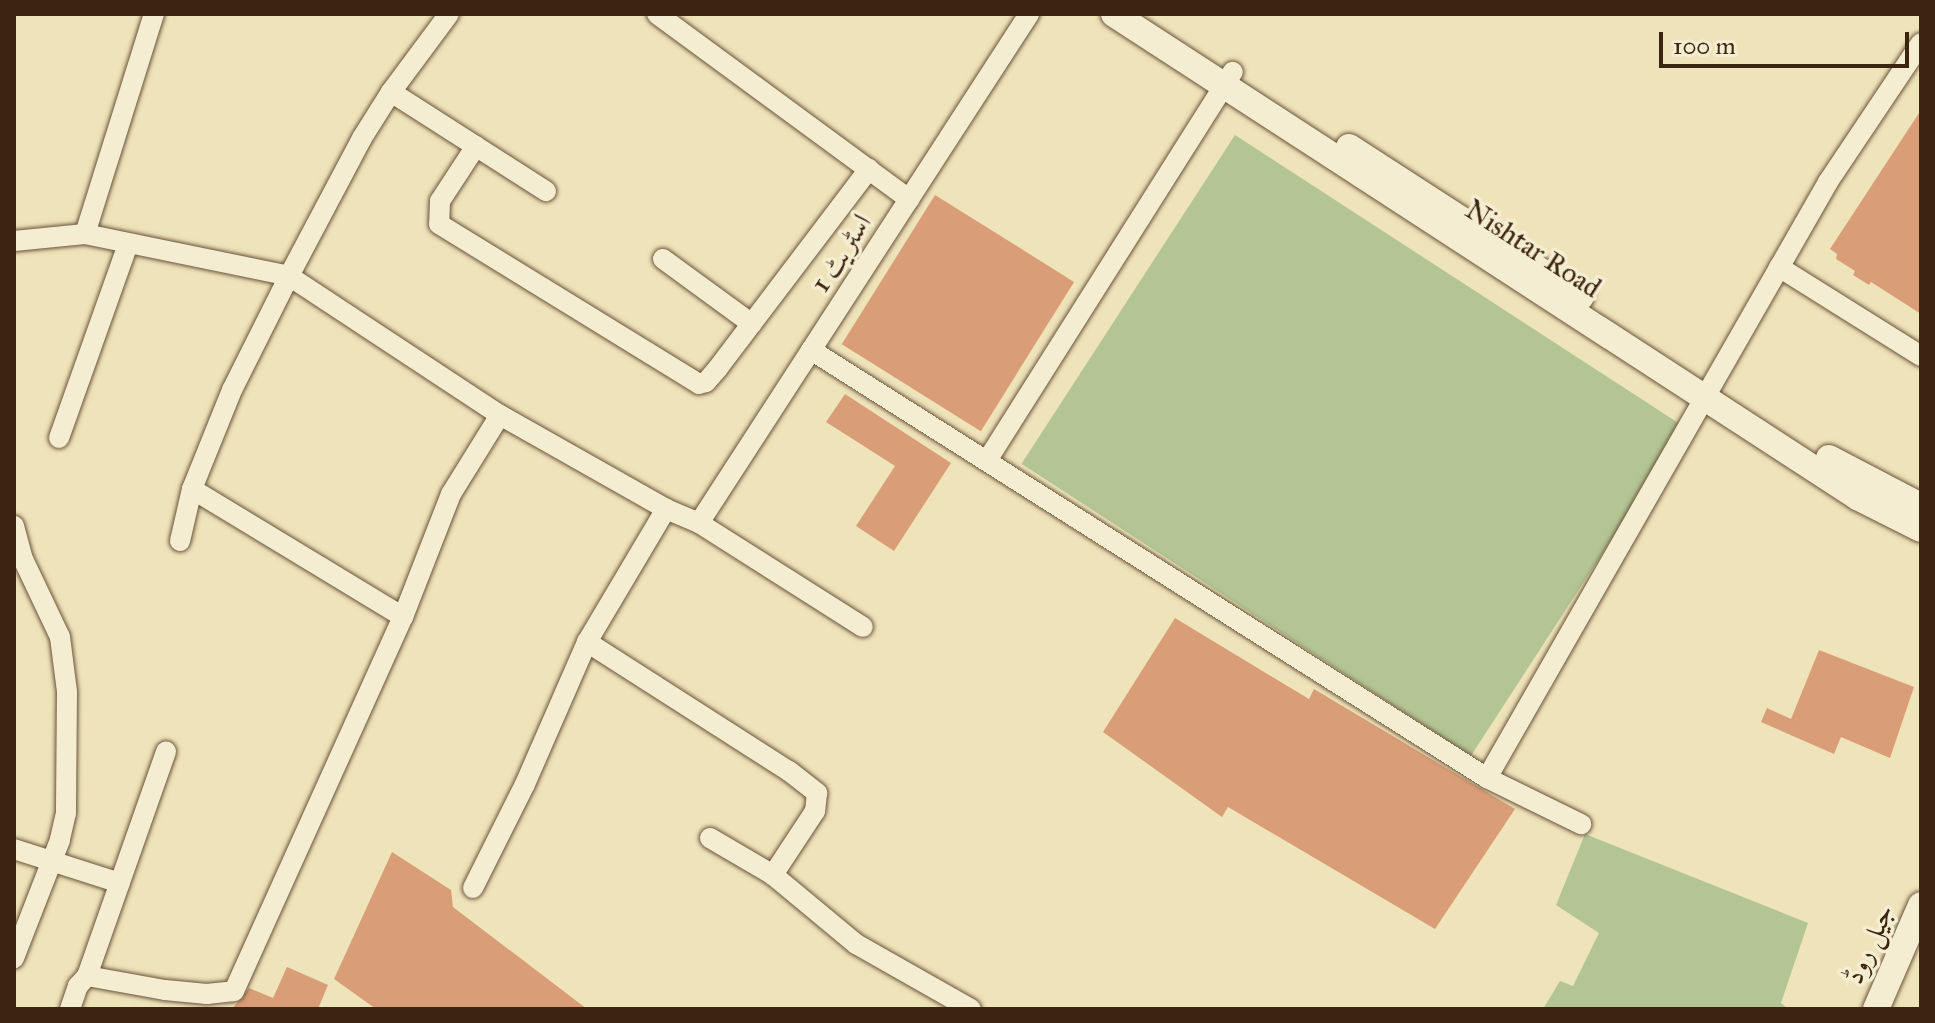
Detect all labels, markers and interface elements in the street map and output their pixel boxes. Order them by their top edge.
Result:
scale bar [1663,16,1913,66]
text: 100 m [1673,31,1736,61]
street label: Nishtar Road [1459,193,1607,305]
street label: اسٹریٹ 1 [803,208,879,298]
street label: جیل روڈ [1837,899,1901,989]

